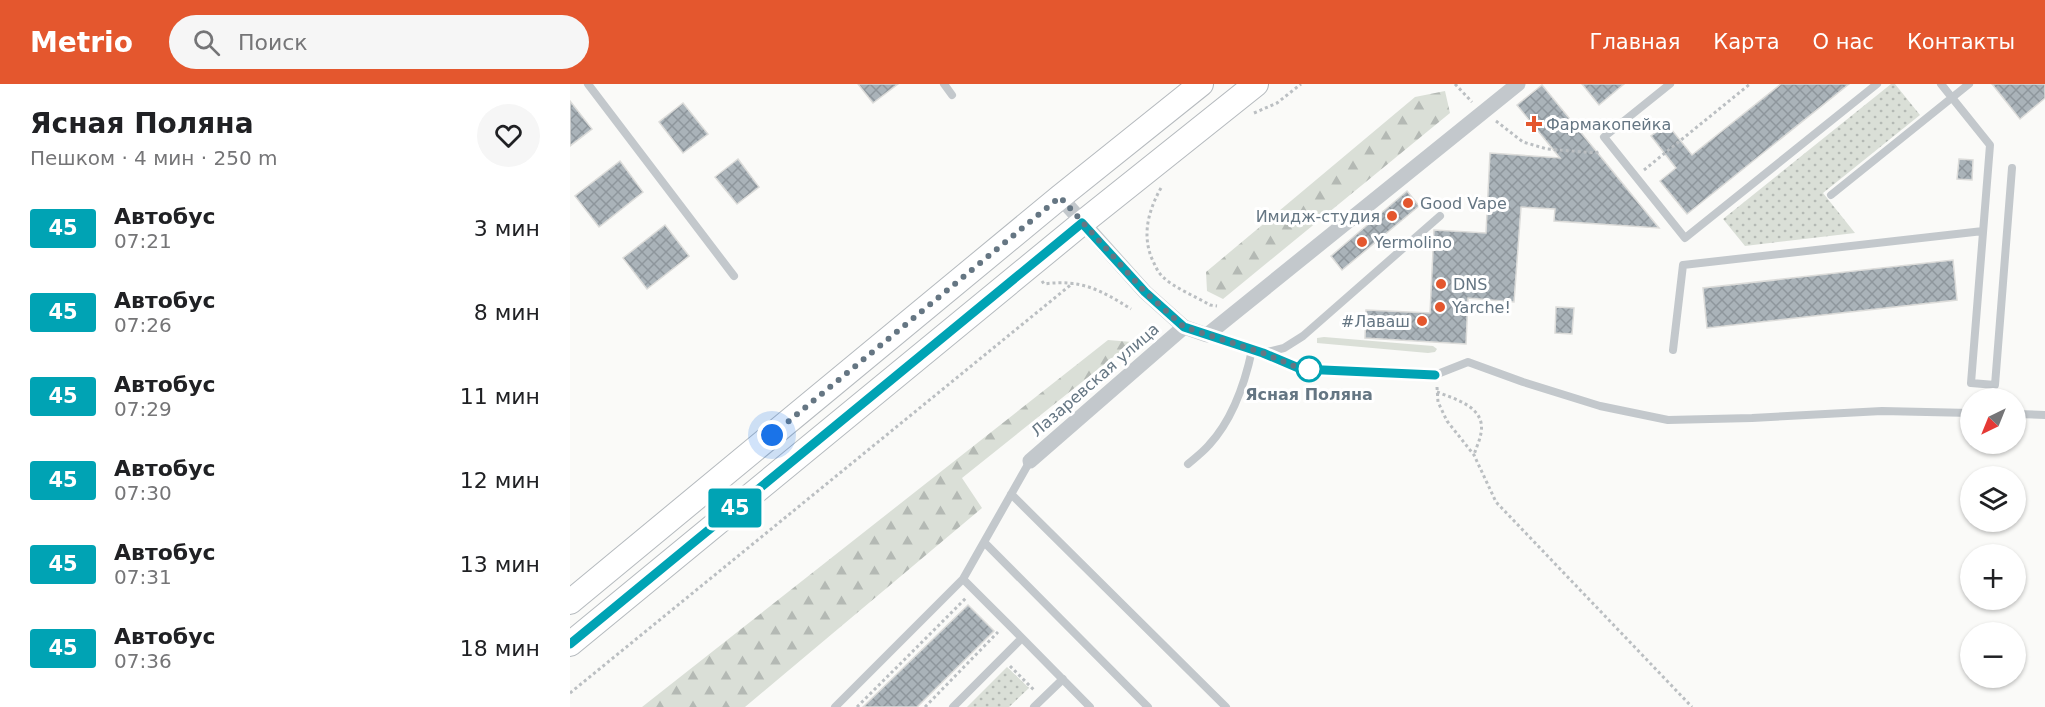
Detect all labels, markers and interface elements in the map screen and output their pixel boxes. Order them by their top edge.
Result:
search box [169,15,589,69]
text: Metrio [30,26,133,59]
icon: search [190,26,223,59]
text: Поиск [238,30,308,55]
text: Главная [1590,30,1680,54]
text: Карта [1713,30,1780,54]
text: О нас [1813,30,1874,54]
text: Контакты [1907,30,2015,54]
button: heart [477,104,540,167]
text: Ясная Поляна [30,107,254,140]
place label: Фармакопейка [1546,115,1671,134]
marker: Фармакопейка [1527,117,1541,131]
text: Пешком · 4 мин · 250 m [30,146,277,170]
place label: Good Vape [1420,194,1507,213]
marker: Good Vape [1401,196,1415,210]
text: Автобус [114,204,216,229]
place label: Имидж-студия [1256,207,1380,226]
marker: Имидж-студия [1385,209,1399,223]
text: 45 [48,216,78,240]
text: 3 мин [474,216,540,241]
text: 07:21 [114,229,172,253]
place label: Yermolino [1373,233,1452,252]
marker: Yermolino [1355,235,1369,249]
place label: DNS [1453,275,1487,294]
marker: DNS [1434,277,1448,291]
text: Автобус [114,288,216,313]
place label: Yarche! [1451,298,1511,317]
text: 45 [48,300,78,324]
text: 8 мин [474,300,540,325]
marker: Yarche! [1433,300,1447,314]
place label: #Лаваш [1341,312,1410,331]
text: 07:26 [114,313,172,337]
marker: #Лаваш [1415,314,1429,328]
street label: Лазаревская улица [1027,319,1163,441]
marker: Ясная Поляна [1296,356,1322,382]
text: Автобус [114,372,216,397]
text: 45 [48,384,78,408]
text: 11 мин [460,384,540,409]
place label: Ясная Поляна [1245,385,1373,404]
north arrow [1960,388,2026,454]
map controls [1960,388,2026,688]
text: 07:29 [114,397,172,421]
your location [757,420,787,450]
text: Автобус [114,456,216,481]
button: layers [1960,466,2026,532]
text: 45 [48,468,78,492]
text: 12 мин [460,468,540,493]
text: 07:30 [114,481,172,505]
line badge: 45 [708,488,762,528]
text: 45 [720,496,750,520]
text: Автобус [114,540,216,565]
button: + [1960,544,2026,610]
text: 45 [48,552,78,576]
text: 13 мин [460,552,540,577]
text: 07:31 [114,565,172,589]
button: − [1960,622,2026,688]
text: Автобус [114,624,216,649]
text: 45 [48,636,78,660]
text: 18 мин [460,636,540,661]
text: 07:36 [114,649,172,673]

